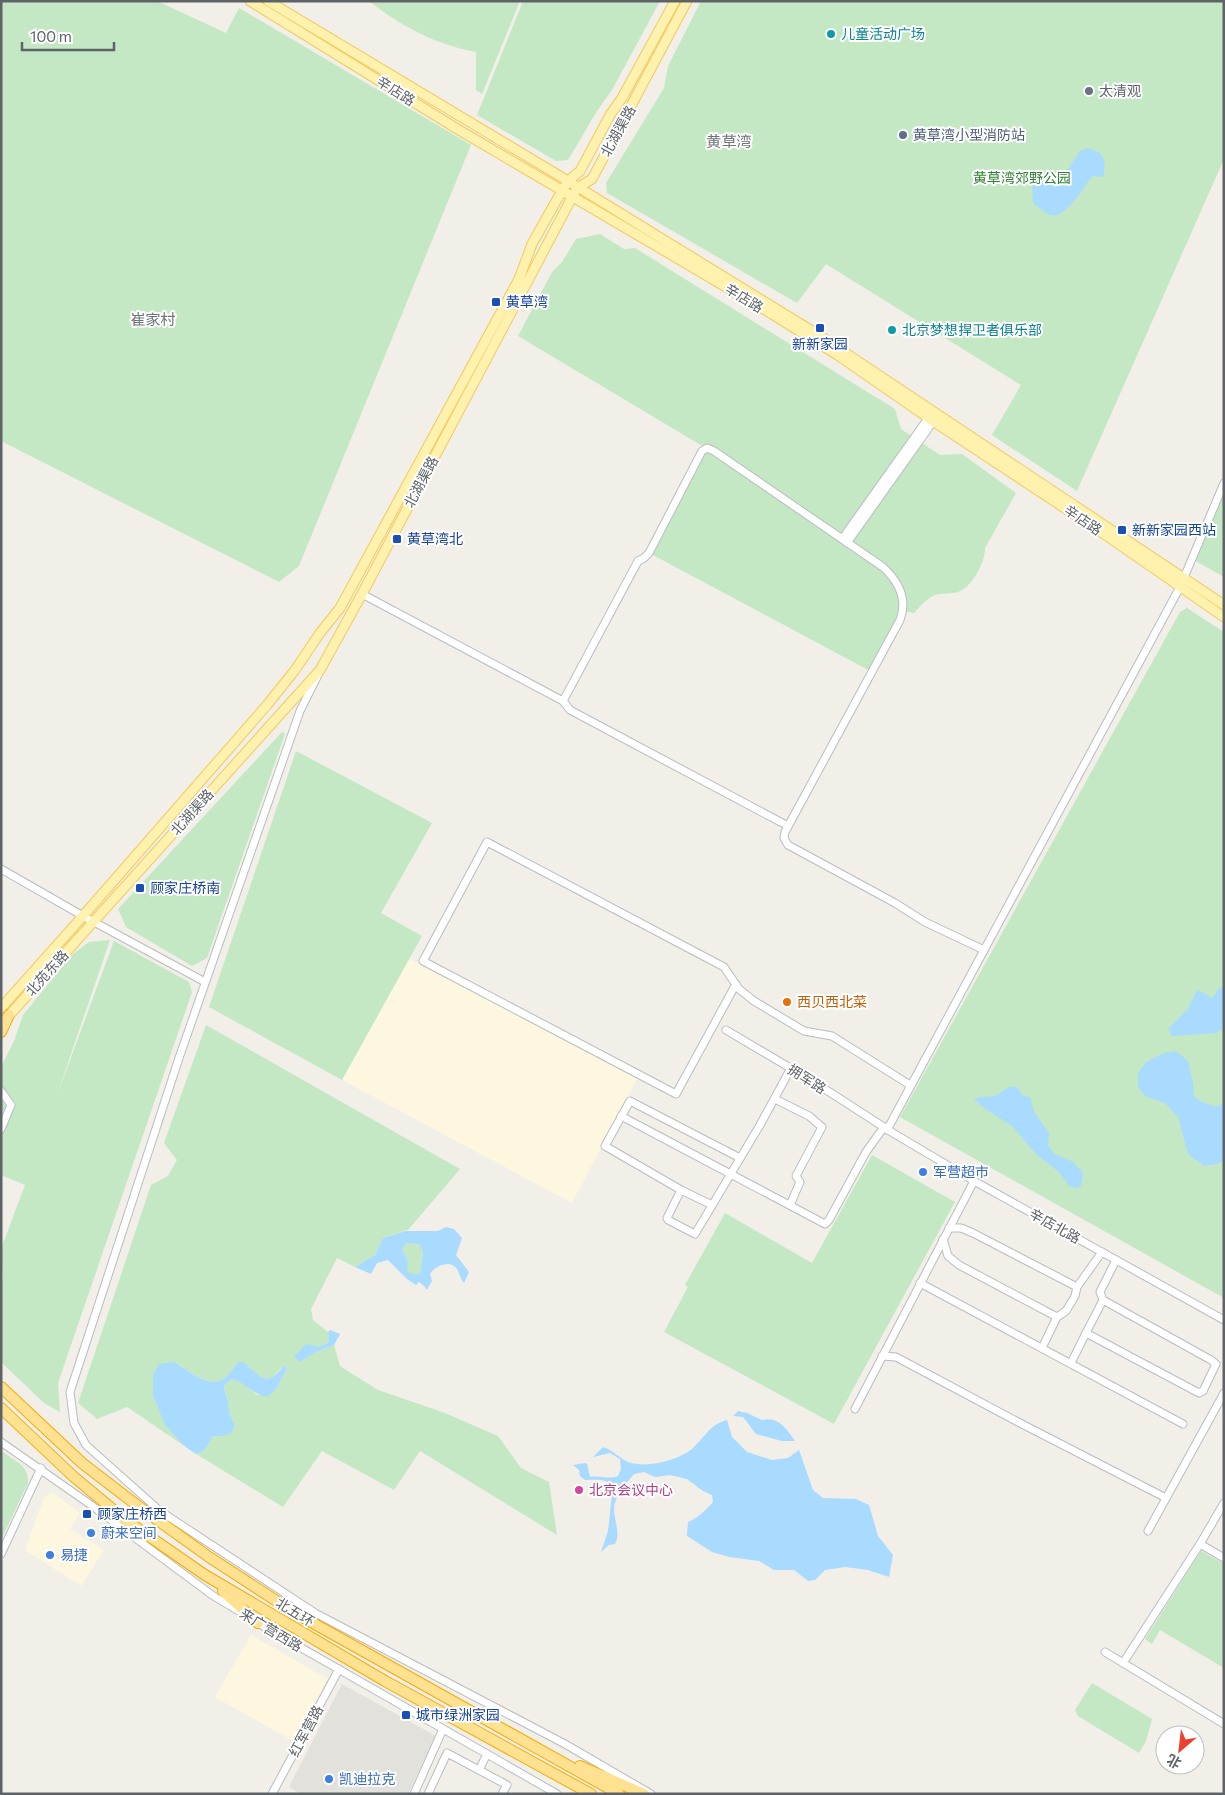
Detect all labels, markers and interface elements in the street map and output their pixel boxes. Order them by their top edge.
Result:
scale bar [22,20,115,52]
place label: 儿童活动广场 [841,25,925,42]
text: 100 m [30,27,72,45]
marker: 儿童活动广场 [825,28,837,40]
street label: 辛店路 [374,72,419,109]
place label: 太清观 [1099,82,1141,99]
marker: 太清观 [1083,85,1095,97]
street label: 北湖渠路 [597,102,639,159]
place label: 黄草湾小型消防站 [913,126,1025,143]
marker: 黄草湾小型消防站 [897,129,909,141]
district label: 黄草湾 [706,132,752,150]
park label: 黄草湾郊野公园 [973,169,1071,186]
street label: 辛店路 [722,279,767,316]
place label: 黄草湾 [506,293,548,310]
marker: 黄草湾 [490,296,502,308]
district label: 崔家村 [130,310,176,328]
place label: 北京梦想捍卫者俱乐部 [902,321,1042,338]
marker: 新新家园 [814,322,826,334]
marker: 北京梦想捍卫者俱乐部 [886,324,898,336]
place label: 新新家园 [792,335,848,352]
street label: 北湖渠路 [400,453,441,510]
street label: 辛店路 [1061,501,1105,538]
place label: 新新家园西站 [1132,521,1216,538]
marker: 新新家园西站 [1116,524,1128,536]
place label: 黄草湾北 [407,530,463,547]
marker: 黄草湾北 [391,533,403,545]
street label: 北湖渠路 [167,785,217,838]
place label: 顾家庄桥南 [150,879,220,896]
marker: 顾家庄桥南 [134,882,146,894]
street label: 北苑东路 [22,946,72,999]
place label: 西贝西北菜 [797,993,867,1010]
marker: 西贝西北菜 [781,996,793,1008]
street label: 拥军路 [785,1060,830,1097]
place label: 军营超市 [933,1163,989,1180]
marker: 军营超市 [917,1166,929,1178]
street label: 辛店北路 [1027,1205,1084,1247]
place label: 北京会议中心 [589,1481,673,1498]
marker: 北京会议中心 [573,1484,585,1496]
place label: 顾家庄桥西 [97,1505,167,1522]
marker: 顾家庄桥西 [81,1508,93,1520]
place label: 蔚来空间 [101,1524,157,1541]
marker: 蔚来空间 [85,1527,97,1539]
place label: 易捷 [60,1546,88,1563]
marker: 易捷 [44,1549,56,1561]
street label: 北五环 [273,1593,318,1630]
street label: 来广营西路 [237,1604,306,1655]
street label: 红军营路 [285,1702,326,1759]
place label: 城市绿洲家园 [416,1706,500,1723]
marker: 城市绿洲家园 [400,1709,412,1721]
north arrow [1155,1725,1205,1775]
text: 北 [1163,1751,1184,1773]
place label: 凯迪拉克 [339,1770,395,1787]
marker: 凯迪拉克 [323,1773,335,1785]

